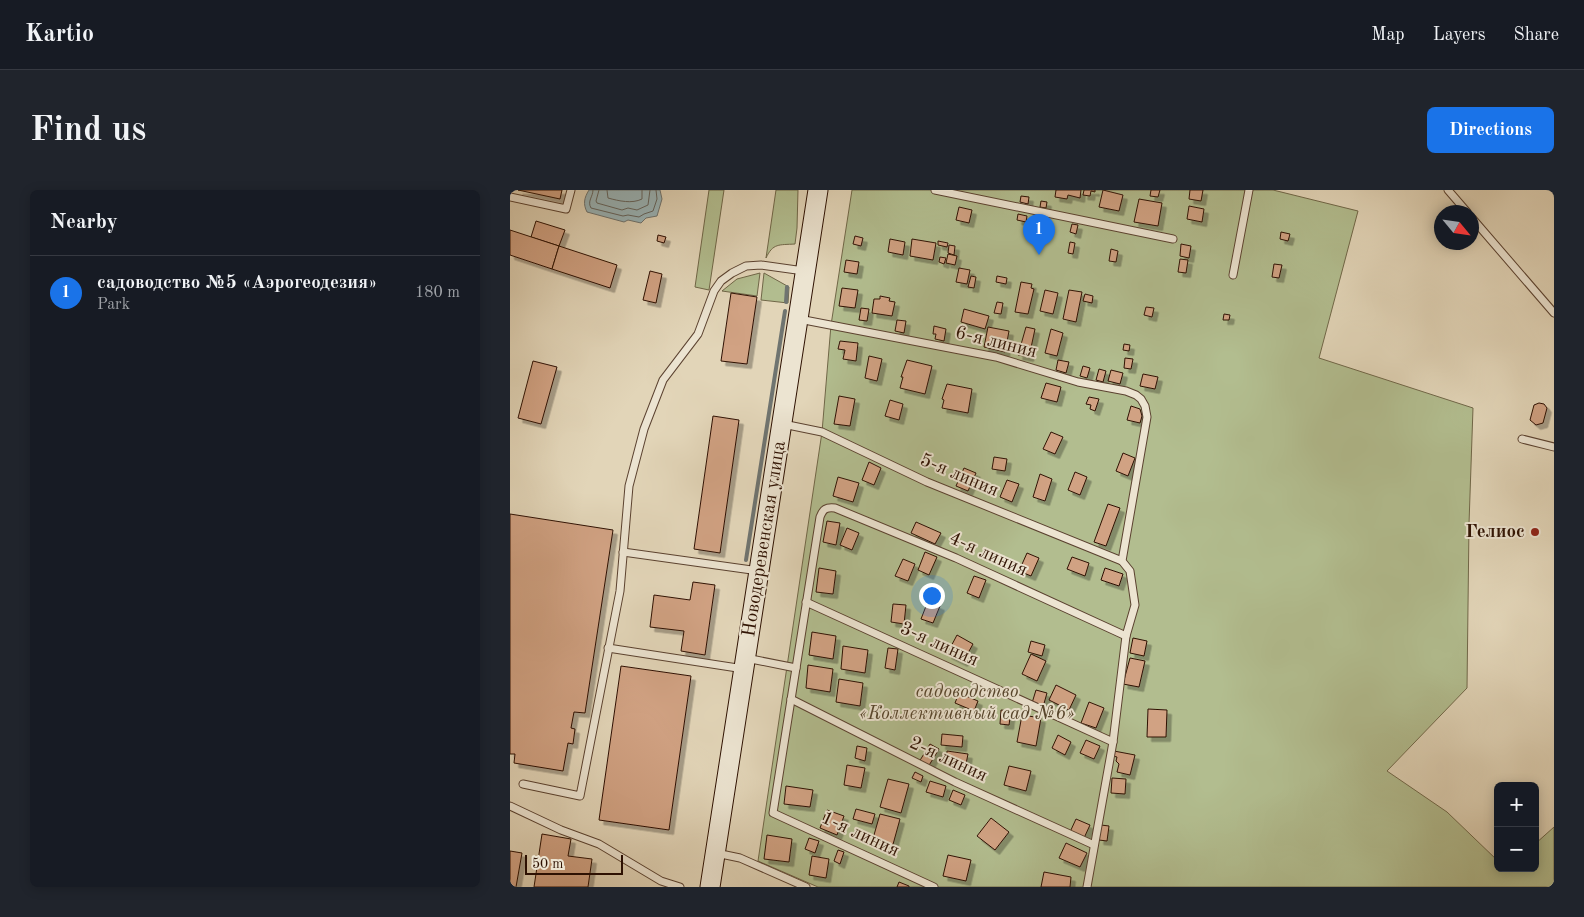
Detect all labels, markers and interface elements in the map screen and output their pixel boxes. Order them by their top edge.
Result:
text: Kartio [25,23,94,47]
text: Map [1371,26,1405,44]
text: Layers [1433,26,1485,44]
text: Share [1513,26,1559,44]
button: Directions [1427,107,1554,153]
text: Find us [30,113,146,148]
north arrow [1434,205,1479,250]
text: Nearby [50,212,118,233]
pin: 1 [1023,214,1055,255]
text: садоводство №5 «Аэрогеодезия» [97,274,377,293]
text: 1 [61,285,71,301]
text: 180 m [415,285,460,301]
text: Park [97,297,130,313]
street label: 6-я линия [953,324,1039,362]
street label: Новодеревенская улица [740,439,790,638]
street label: 5-я линия [917,451,1001,501]
place label: Гелиос [1465,523,1525,542]
marker: Гелиос [1529,526,1541,538]
street label: 4-я линия [946,529,1030,581]
your location [919,583,945,609]
street label: 3-я линия [897,619,981,671]
park label: садоводство «Коллективный сад №6» [859,683,1075,724]
street label: 2-я линия [906,734,990,786]
map controls [1494,782,1539,872]
button: + [1494,782,1539,827]
street label: 1-я линия [818,809,902,861]
button: − [1494,827,1539,872]
scale bar [525,852,622,875]
text: 50 m [532,857,563,871]

